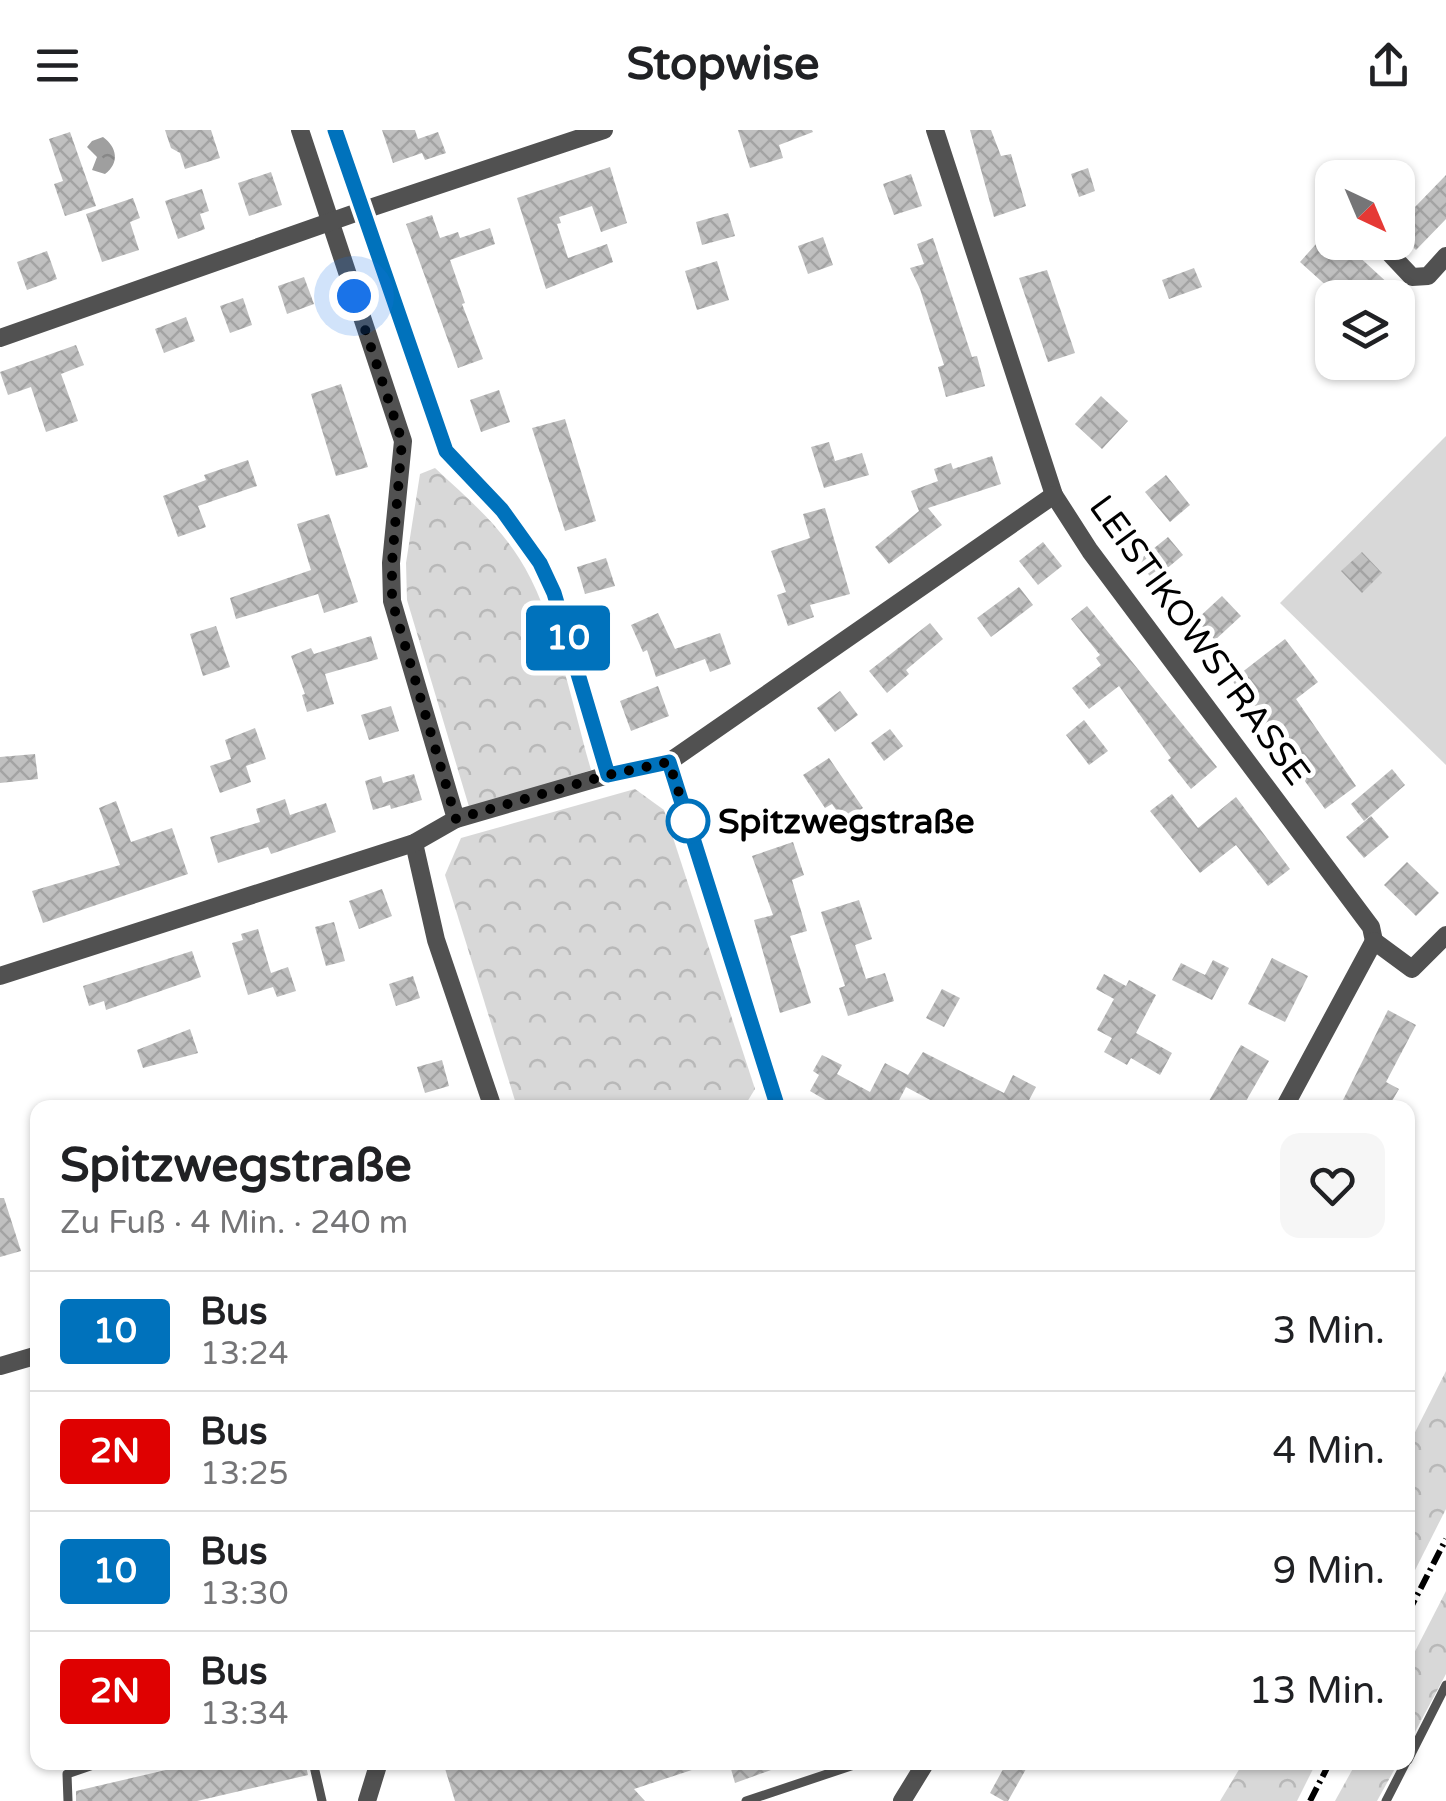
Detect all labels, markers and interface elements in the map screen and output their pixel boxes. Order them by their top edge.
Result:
icon: menu [30,38,85,93]
text: Stopwise [627,38,819,92]
icon: share [1361,38,1416,93]
north arrow [1315,160,1415,260]
map controls [1315,160,1415,380]
your location [329,271,379,321]
button: layers [1315,280,1415,380]
street label: LEISTIKOWSTRASSE [1080,487,1319,794]
line badge: 10 [523,606,613,670]
text: 10 [546,617,590,659]
marker: Spitzwegstraße [667,800,709,842]
place label: Spitzwegstraße [718,801,974,843]
button: heart [1280,1133,1385,1238]
text: Spitzwegstraße [60,1137,412,1195]
text: Zu Fuß · 4 Min. · 240 m [60,1204,408,1242]
text: Bus [200,1289,267,1335]
text: 3 Min. [1272,1308,1385,1354]
text: 10 [93,1310,137,1352]
text: 13:24 [200,1335,289,1373]
text: Bus [200,1409,267,1455]
text: 4 Min. [1272,1428,1385,1474]
text: 2N [90,1430,140,1472]
text: 13:25 [200,1455,289,1493]
text: Bus [200,1529,267,1575]
text: 9 Min. [1272,1548,1385,1594]
text: 10 [93,1550,137,1592]
text: 13:30 [200,1575,289,1613]
text: Bus [200,1649,267,1695]
text: 13 Min. [1249,1668,1385,1714]
text: 2N [90,1670,140,1712]
text: 13:34 [200,1695,289,1733]

